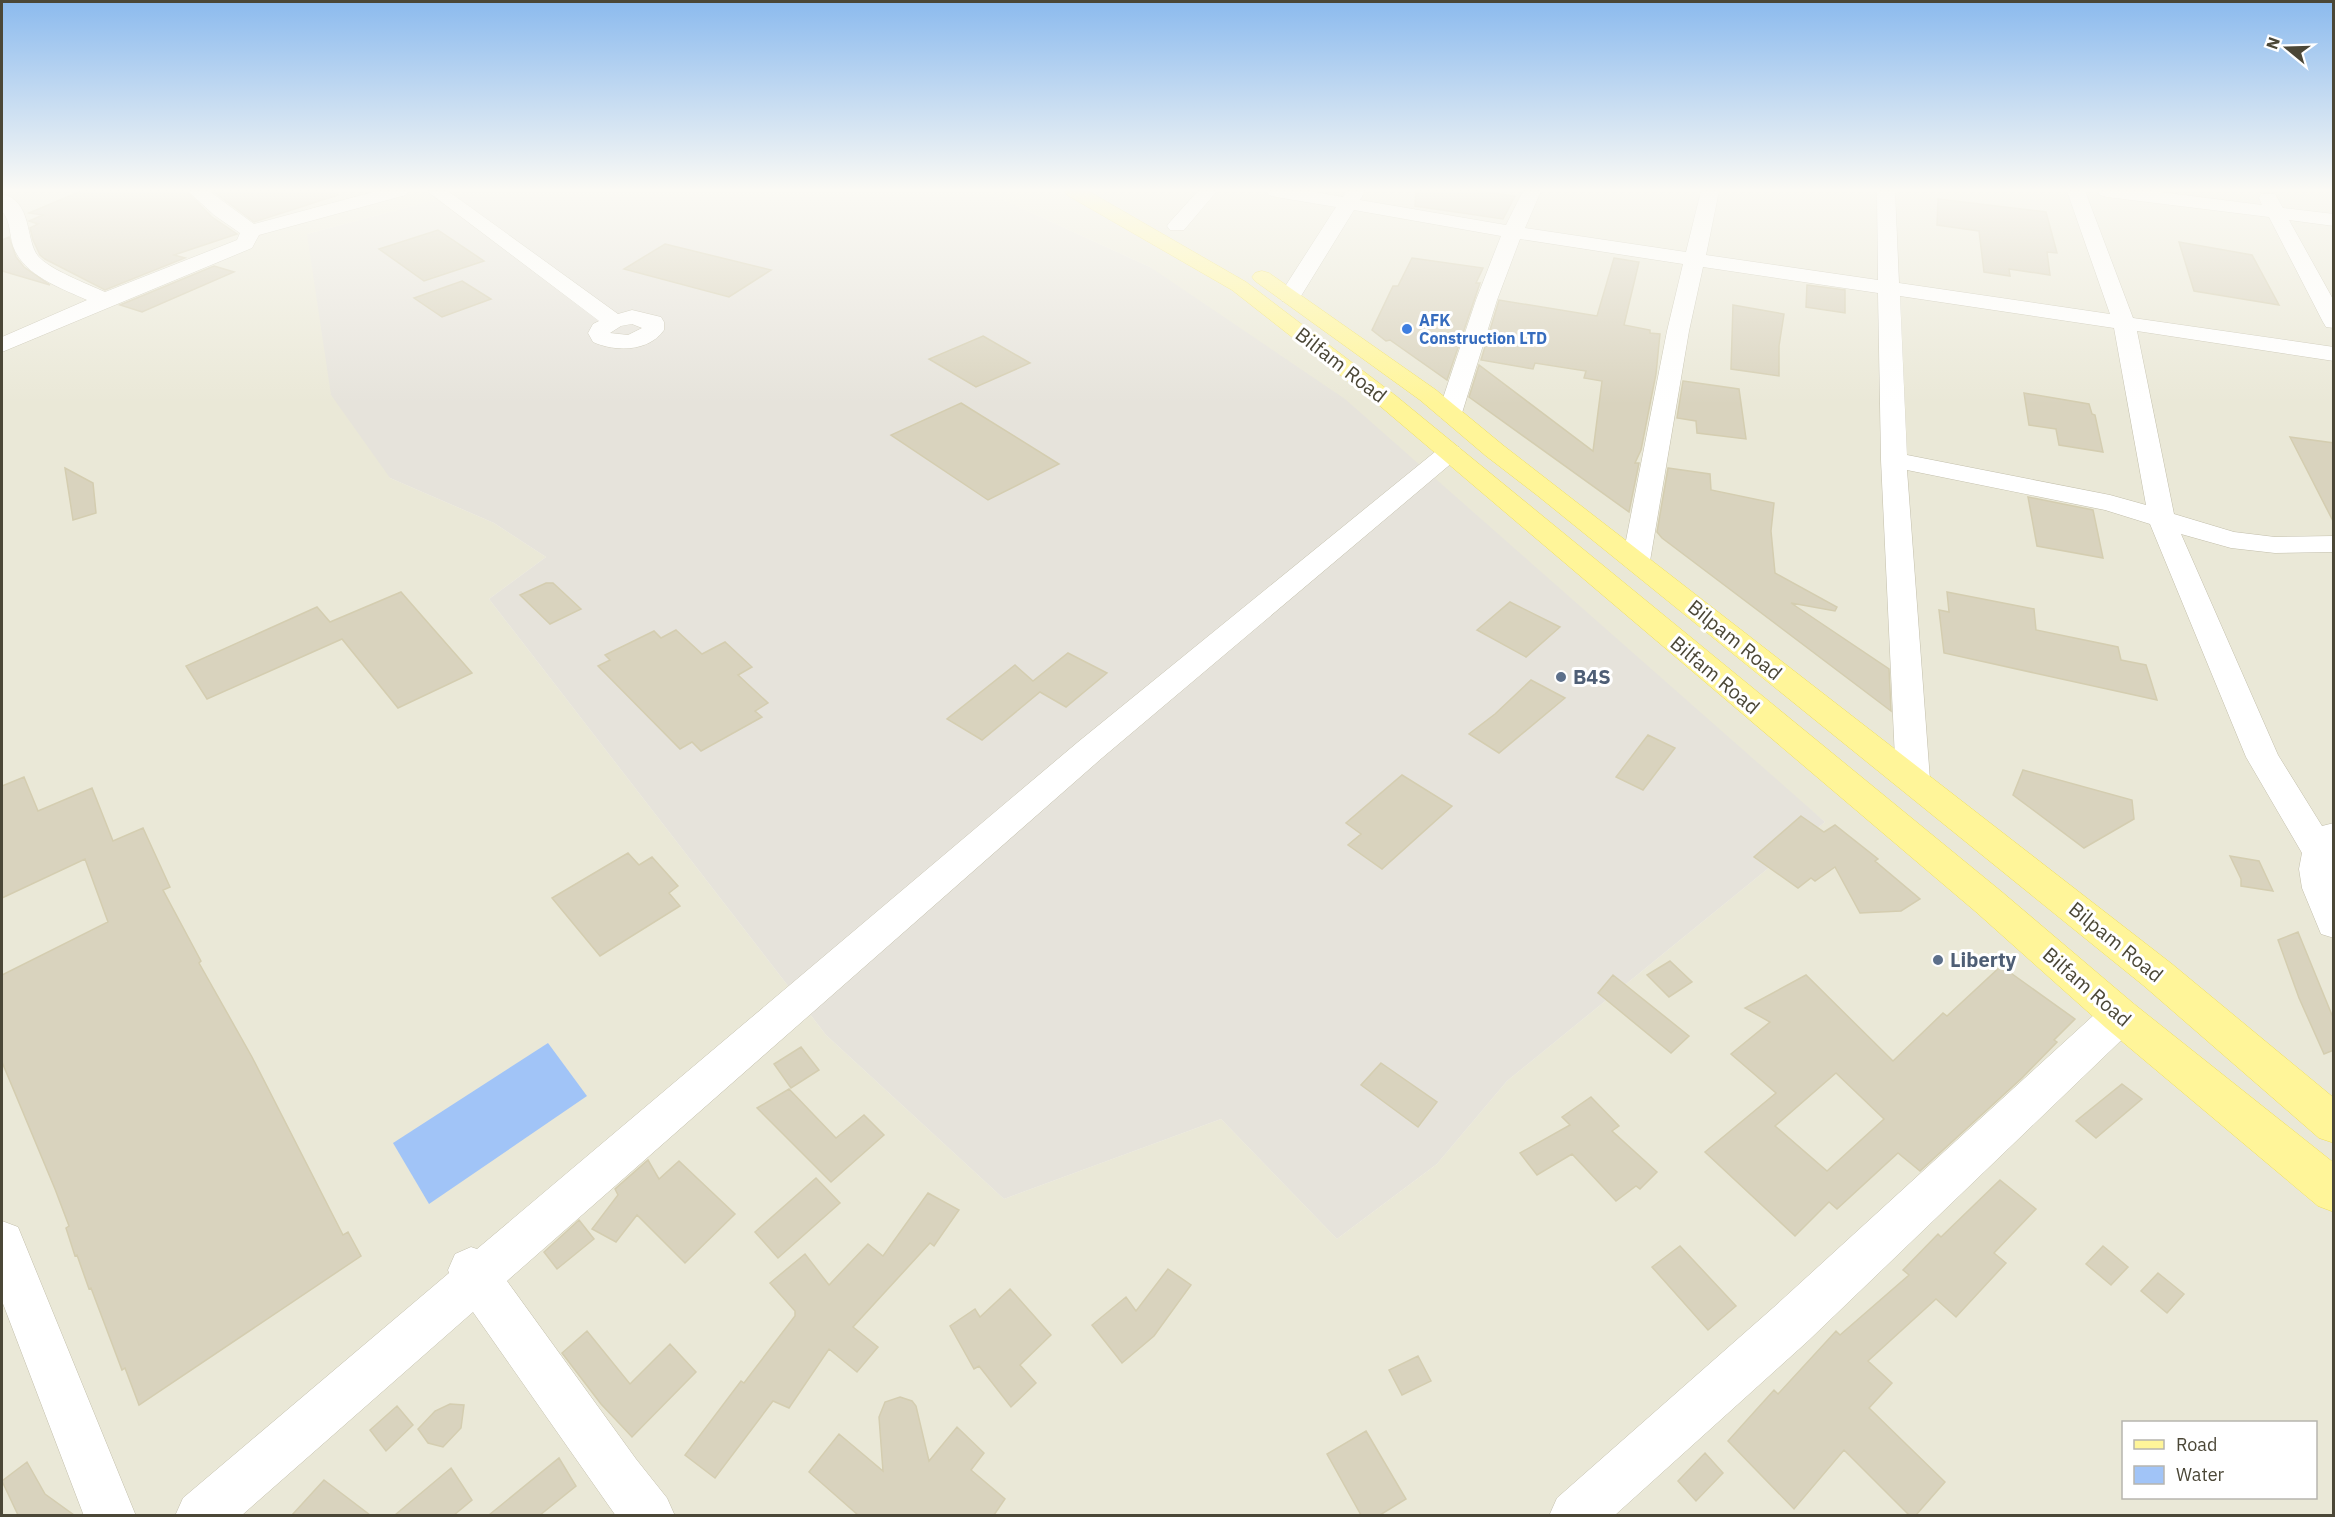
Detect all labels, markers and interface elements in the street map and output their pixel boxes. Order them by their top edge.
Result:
north arrow [2257,18,2317,78]
text: N [2261,34,2284,52]
place label: AFK Construction LTD [1419,310,1547,348]
street label: Bilfam Road [1290,320,1392,409]
marker: AFK Construction LTD [1400,322,1414,336]
street label: Bilpam Road [1683,593,1788,686]
street label: Bilfam Road [1665,629,1766,720]
place label: B4S [1573,663,1611,690]
marker: B4S [1554,670,1568,684]
street label: Bilpam Road [2064,895,2169,988]
street label: Bilfam Road [2037,941,2137,1033]
place label: Liberty [1950,946,2017,973]
marker: Liberty [1931,953,1945,967]
legend [2122,1421,2317,1499]
text: Road [2176,1433,2217,1456]
text: Water [2176,1463,2225,1486]

